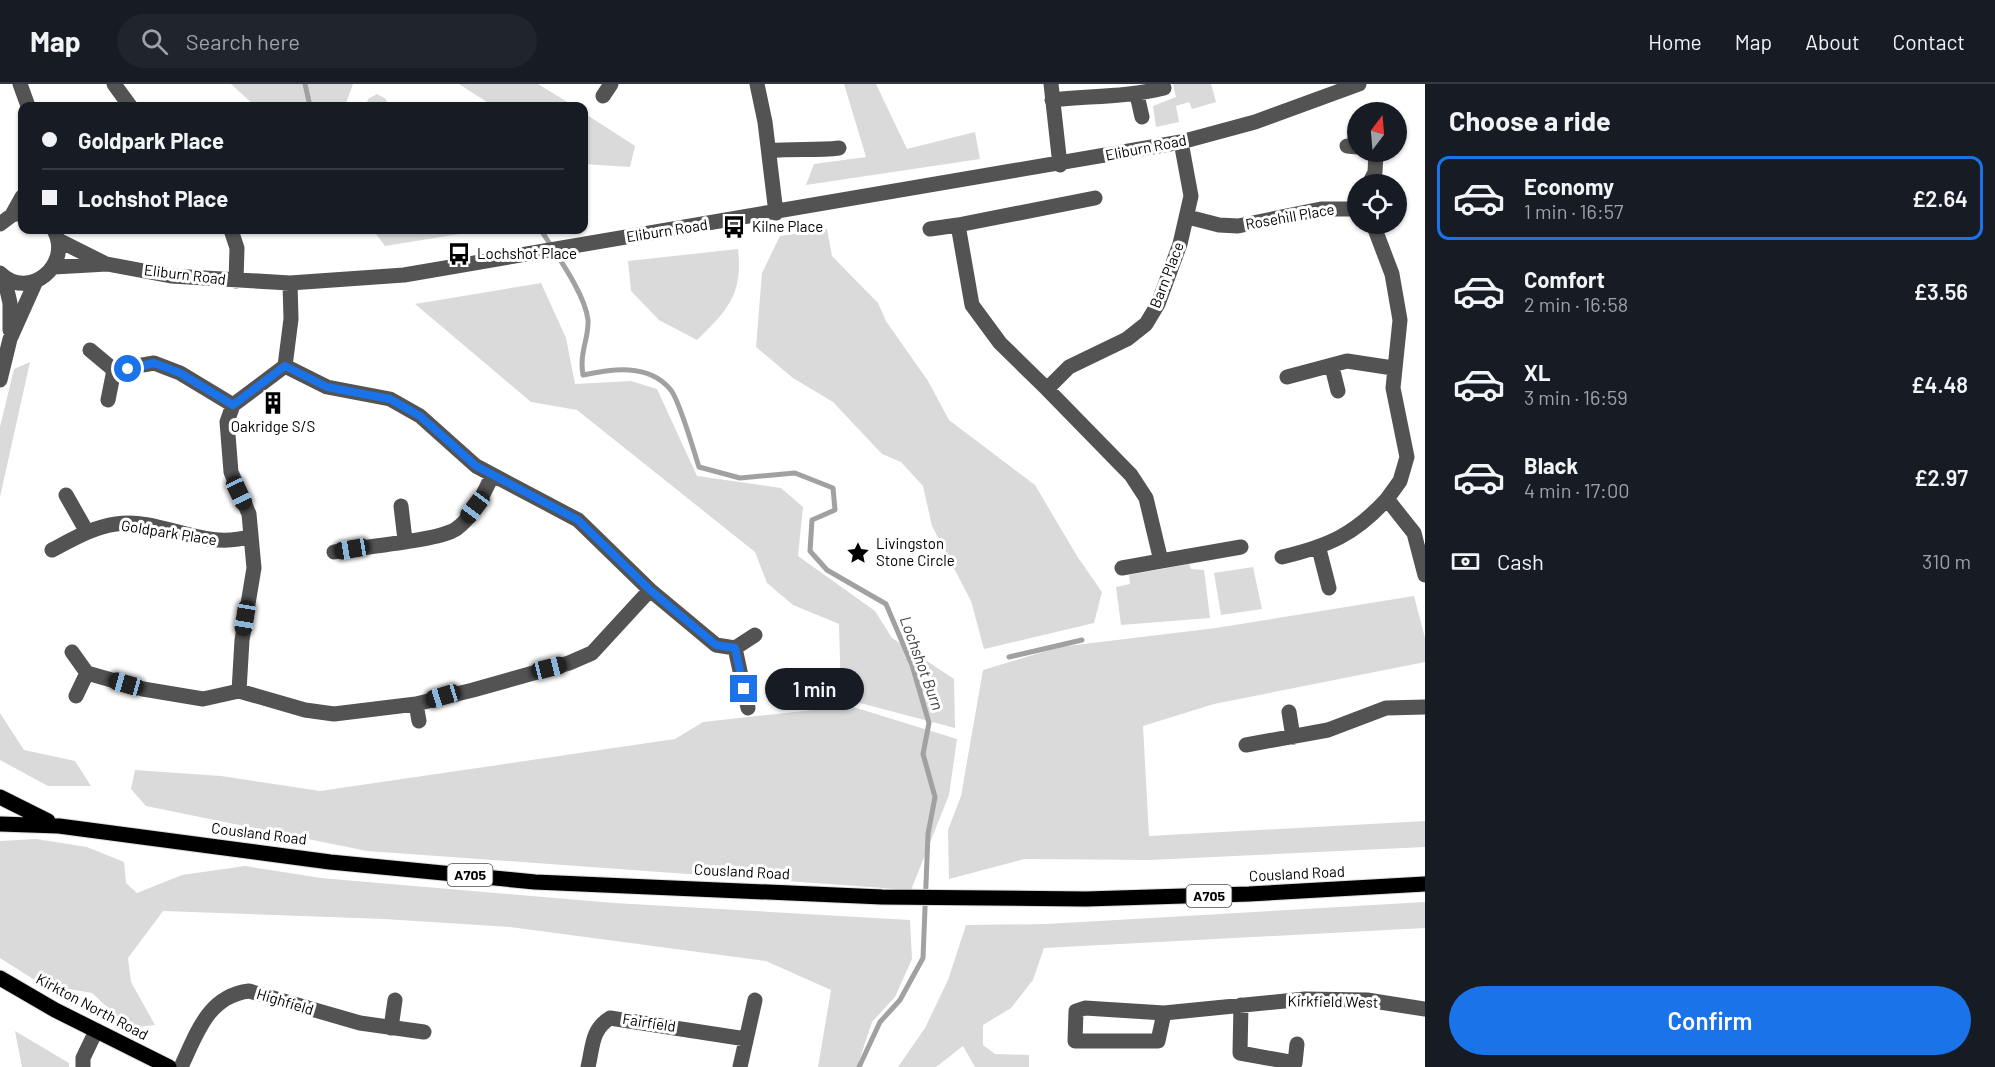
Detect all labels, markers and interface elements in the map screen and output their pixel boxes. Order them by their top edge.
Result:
search box [117,14,537,68]
text: Map [30,24,81,58]
icon: search [138,25,171,58]
text: Search here [186,28,300,54]
text: Home [1648,29,1702,54]
text: Map [1735,29,1772,54]
text: About [1805,29,1860,54]
text: Contact [1893,29,1965,54]
north arrow [1347,102,1407,162]
map controls [1347,102,1407,234]
text: Choose a ride [1449,104,1611,136]
text: Goldpark Place [78,127,224,153]
street label: Eliburn Road [1104,130,1188,164]
icon: car [1452,171,1506,225]
text: Economy [1524,173,1614,199]
button: locate [1347,174,1407,234]
text: Lochshot Place [78,185,228,211]
text: £2.64 [1912,185,1968,211]
street label: Rosehill Place [1244,199,1336,233]
text: 1 min · 16:57 [1524,199,1623,223]
bus stop icon: Kilne Place [721,214,747,240]
street label: Eliburn Road [625,215,709,245]
place label: Kilne Place [752,217,823,235]
street label: Barn Place [1145,239,1187,310]
bus stop icon: Lochshot Place [446,241,472,267]
place label: Lochshot Place [477,244,577,262]
street label: Eliburn Road [143,260,227,288]
icon: car [1452,264,1506,318]
text: Comfort [1524,266,1605,292]
text: £3.56 [1914,278,1968,304]
text: 2 min · 16:58 [1524,292,1628,316]
route start [114,355,141,382]
icon: car [1452,357,1506,411]
text: XL [1524,359,1550,385]
text: £4.48 [1911,371,1968,397]
text: 3 min · 16:59 [1524,385,1628,409]
building icon: Oakridge S/S [260,390,286,416]
place label: Oakridge S/S [231,417,315,435]
icon: car [1452,450,1506,504]
text: Black [1524,452,1578,478]
text: £2.97 [1914,464,1968,490]
car [223,473,255,513]
text: 4 min · 17:00 [1524,478,1629,502]
car [457,487,493,527]
street label: Goldpark Place [120,516,218,548]
place label: Livingston Stone Circle [876,534,955,569]
car [333,537,371,561]
place icon: Livingston Stone Circle [845,540,871,566]
icon: cash [1449,545,1482,578]
text: Cash [1497,548,1544,574]
text: 310 m [1922,549,1971,573]
car [233,599,257,637]
water label: Lochshot Burn [897,613,948,712]
car [529,655,569,681]
callout: 1 min [765,668,864,710]
car [106,670,146,698]
route end [730,675,757,702]
text: 1 min [793,677,836,701]
car [423,682,463,710]
street label: Cousland Road [210,818,308,848]
street label: Cousland Road [694,860,790,883]
street label: Cousland Road [1249,862,1345,885]
road number: A705 [448,864,492,886]
road number: A705 [1186,885,1232,907]
street label: Kirkton North Road [33,969,152,1043]
street label: Highfield [255,984,316,1018]
button: Confirm [1449,986,1971,1055]
street label: Kirkfield West [1287,991,1379,1011]
street label: Fairfield [621,1009,677,1035]

